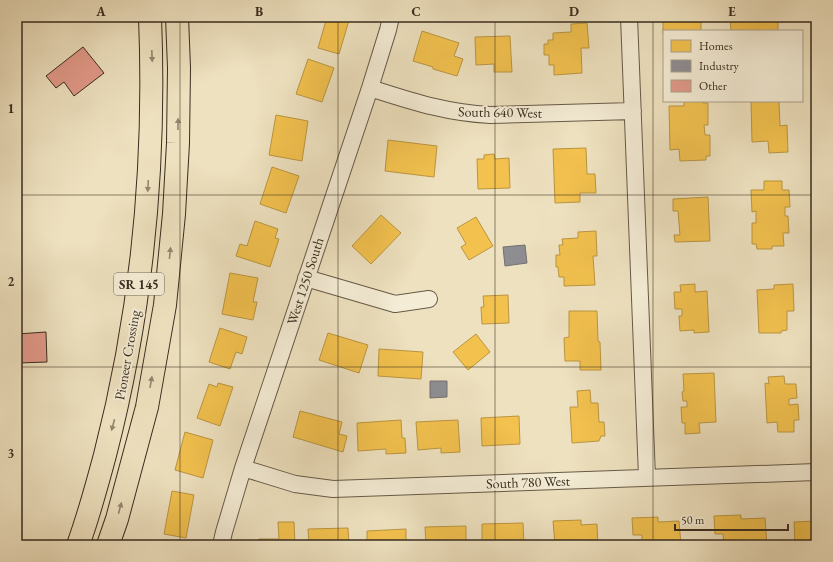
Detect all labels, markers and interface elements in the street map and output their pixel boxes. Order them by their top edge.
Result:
text: A [95,3,106,20]
text: B [255,3,263,20]
text: C [411,3,421,20]
text: D [569,3,579,20]
text: E [728,3,736,20]
legend [663,30,803,102]
text: Homes [699,38,733,54]
one-way arrow [149,50,155,63]
text: Industry [699,58,739,74]
text: Other [699,78,727,94]
text: 1 [8,100,15,117]
street label: South 640 West [458,102,543,122]
one-way arrow [175,117,181,130]
one-way arrow [145,180,151,193]
street label: West 1250 South [282,235,328,327]
one-way arrow [167,247,173,259]
text: 2 [8,273,15,290]
road number: SR 145 [114,273,164,295]
street label: Pioneer Crossing [110,308,144,401]
one-way arrow [149,376,155,388]
one-way arrow [110,419,116,431]
text: 3 [8,445,15,462]
street label: South 780 West [486,472,571,492]
one-way arrow [118,502,124,514]
scale bar [675,506,788,532]
text: 50 m [681,512,705,528]

